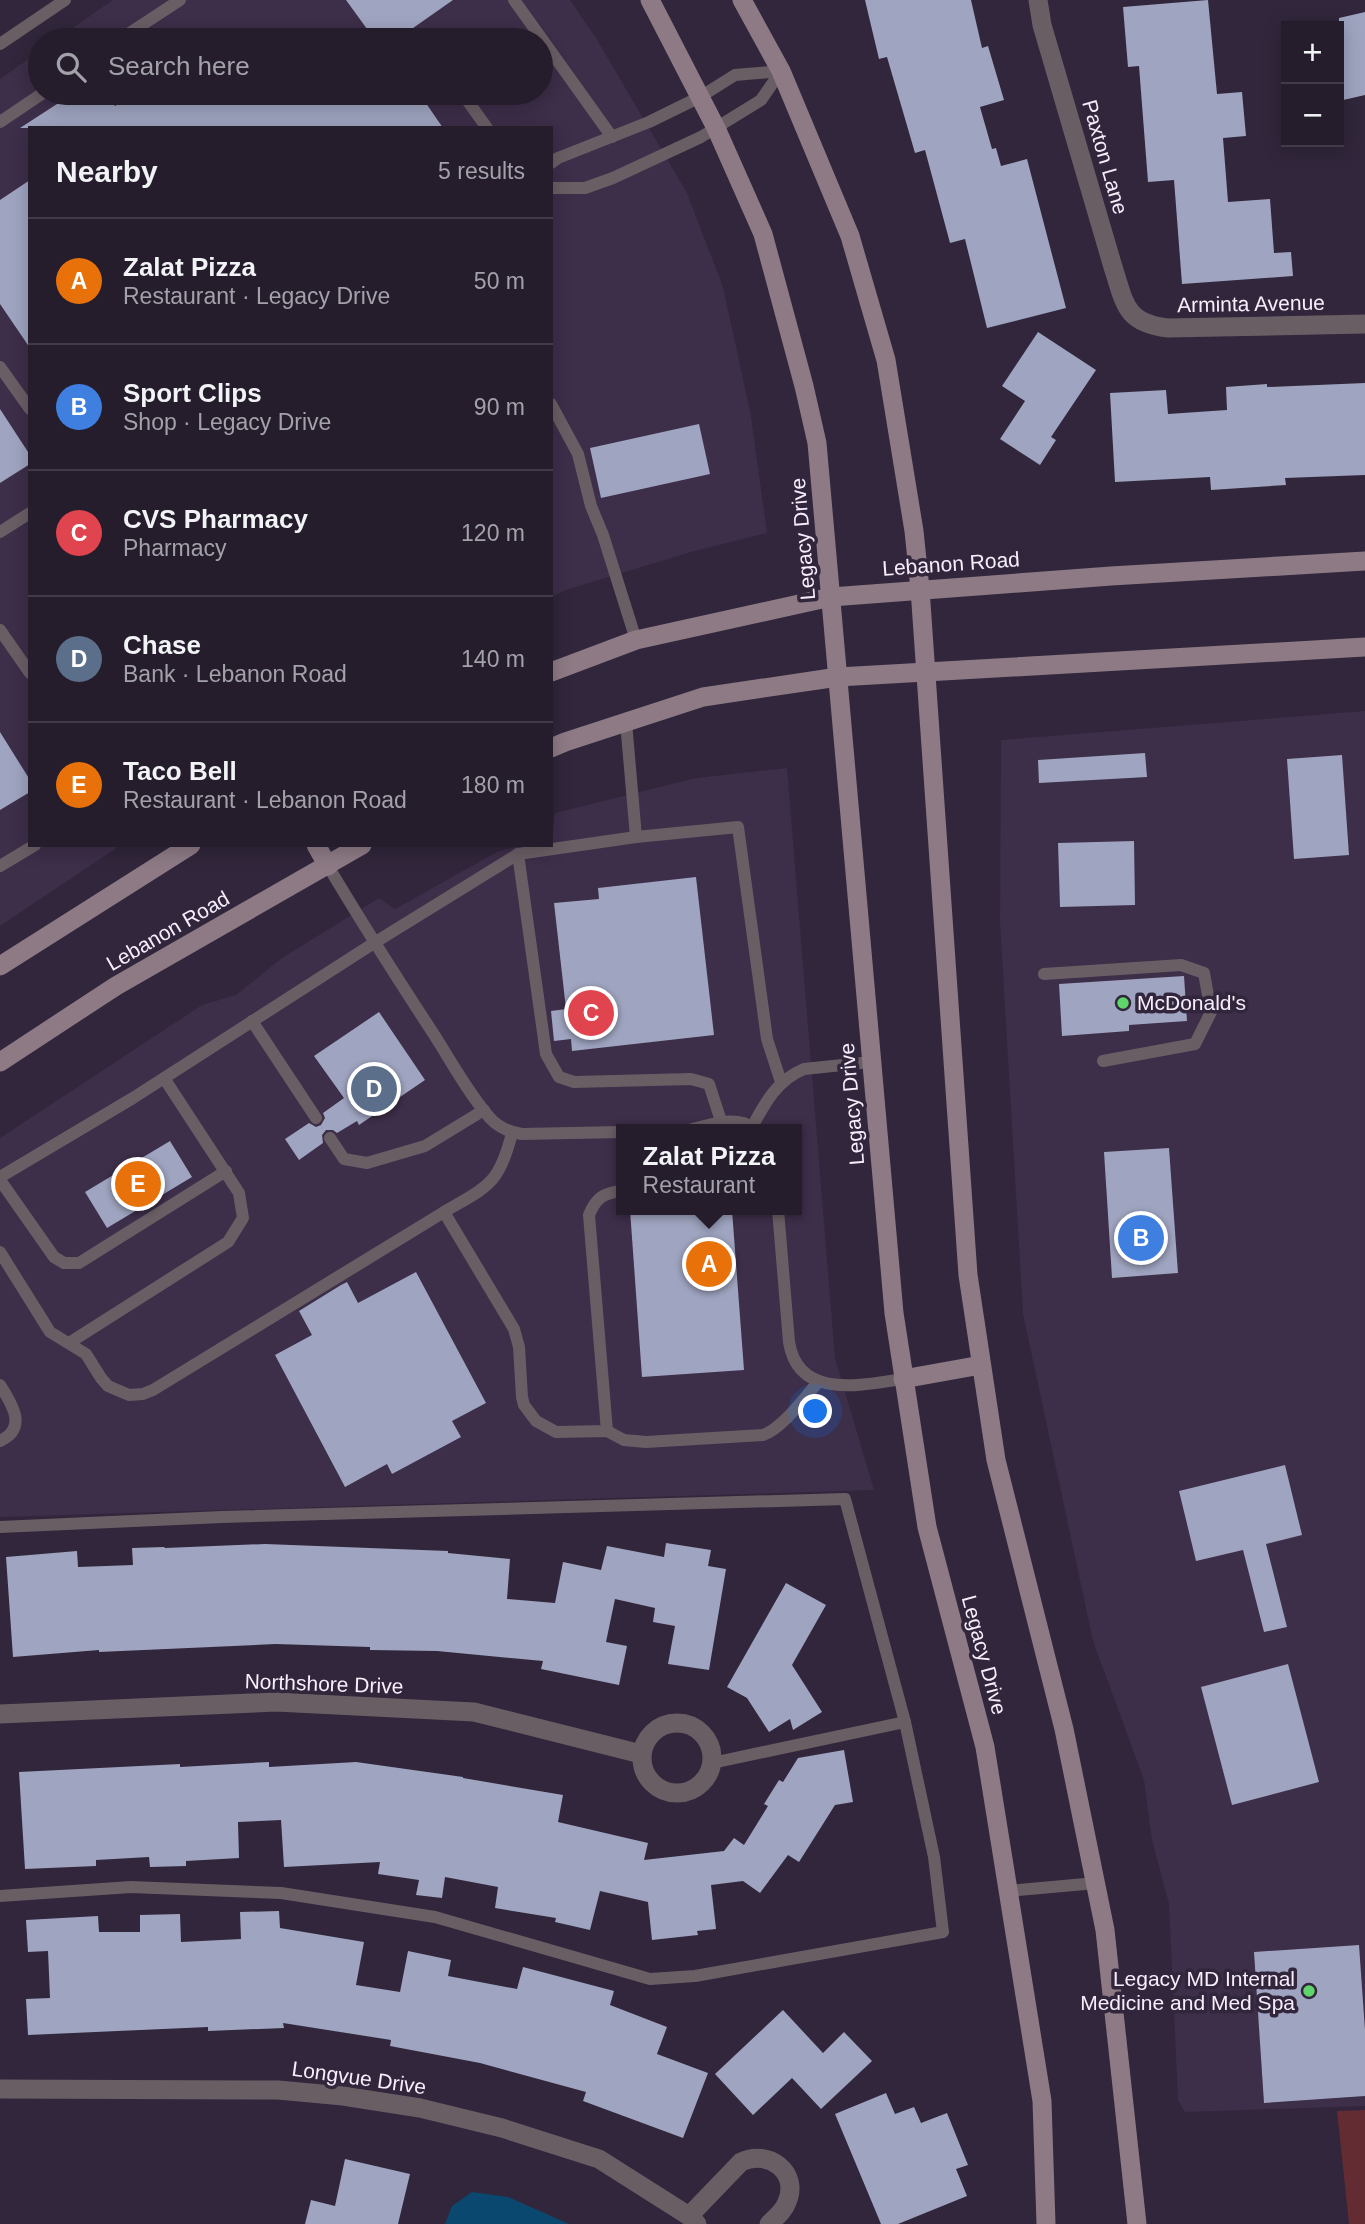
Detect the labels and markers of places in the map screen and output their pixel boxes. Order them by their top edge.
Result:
pin: C [568,987,614,1039]
place label: McDonald's [1137,991,1246,1014]
marker: McDonald's [1115,995,1131,1011]
pin: D [351,1063,397,1115]
pin: E [115,1158,161,1210]
pin: B [1118,1212,1164,1264]
pin: A [686,1238,732,1290]
place label: Legacy MD Internal Medicine and Med Spa [1080,1967,1295,2014]
marker: Legacy MD Internal Medicine and Med Spa [1301,1983,1317,1999]

